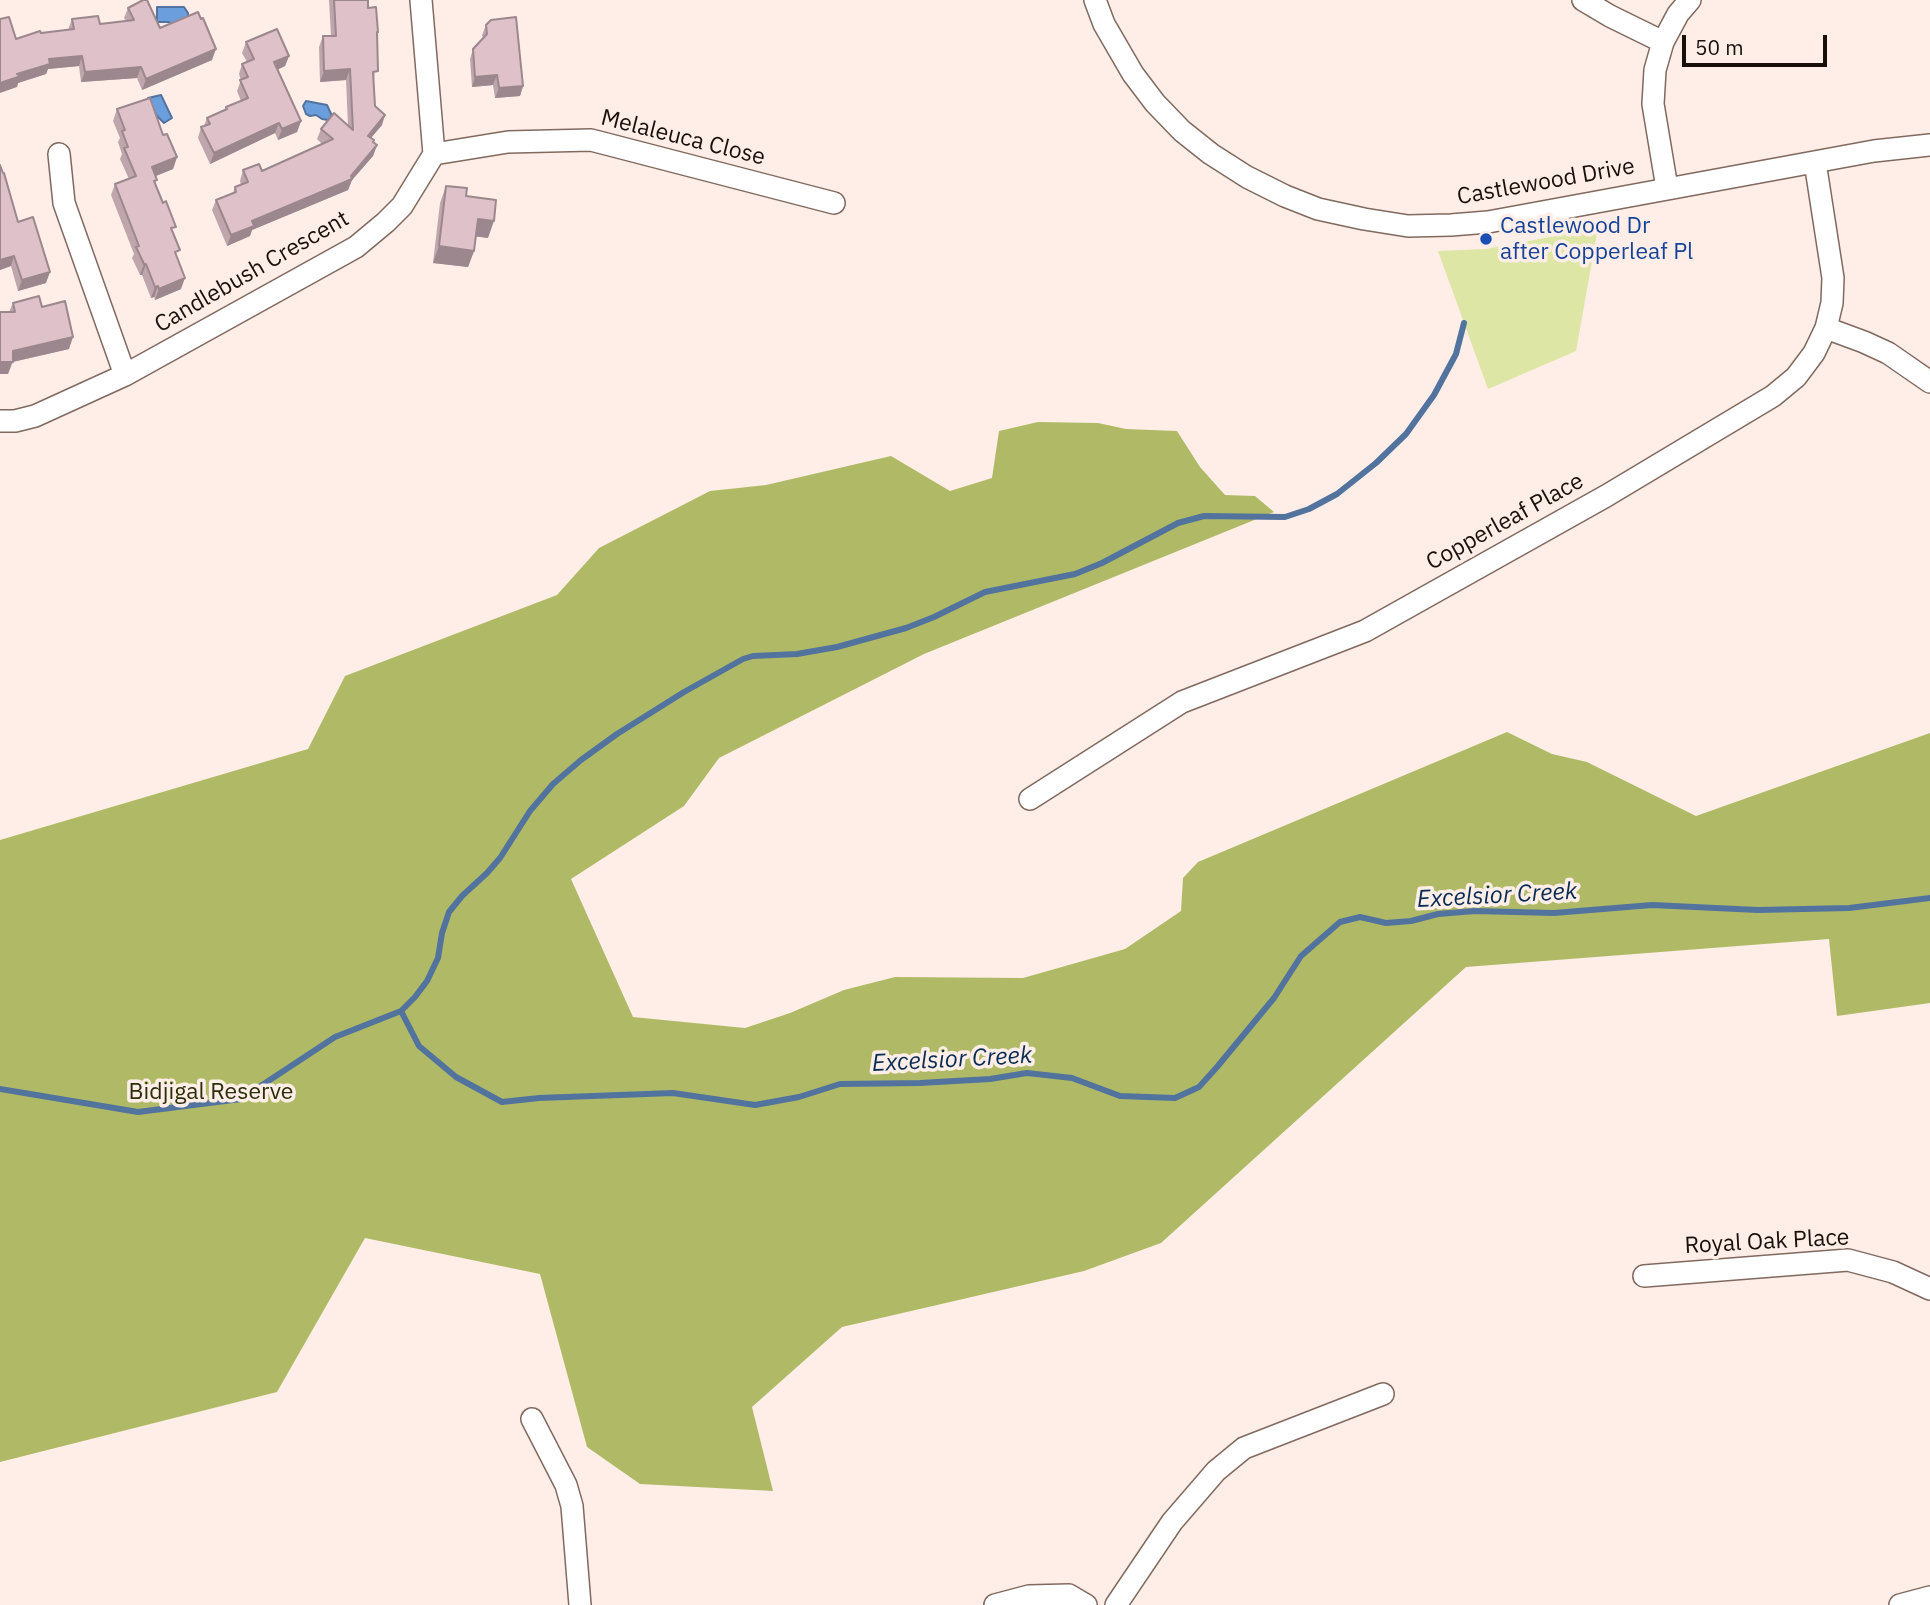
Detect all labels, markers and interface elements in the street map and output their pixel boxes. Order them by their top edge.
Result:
scale bar [1685,21,1830,65]
text: 50 m [1695,33,1744,61]
street label: Melaleuca Close [598,104,768,172]
street label: Castlewood Drive [1455,153,1637,211]
street label: Candlebush Crescent [150,205,354,339]
place label: Castlewood Dr after Copperleaf Pl [1500,212,1693,266]
marker: Castlewood Dr after Copperleaf Pl [1478,231,1494,247]
street label: Copperleaf Place [1422,467,1588,577]
water label: Excelsior Creek [1416,877,1578,915]
water label: Excelsior Creek [871,1041,1033,1079]
park label: Bidjigal Reserve [129,1078,293,1106]
street label: Royal Oak Place [1684,1224,1850,1260]

